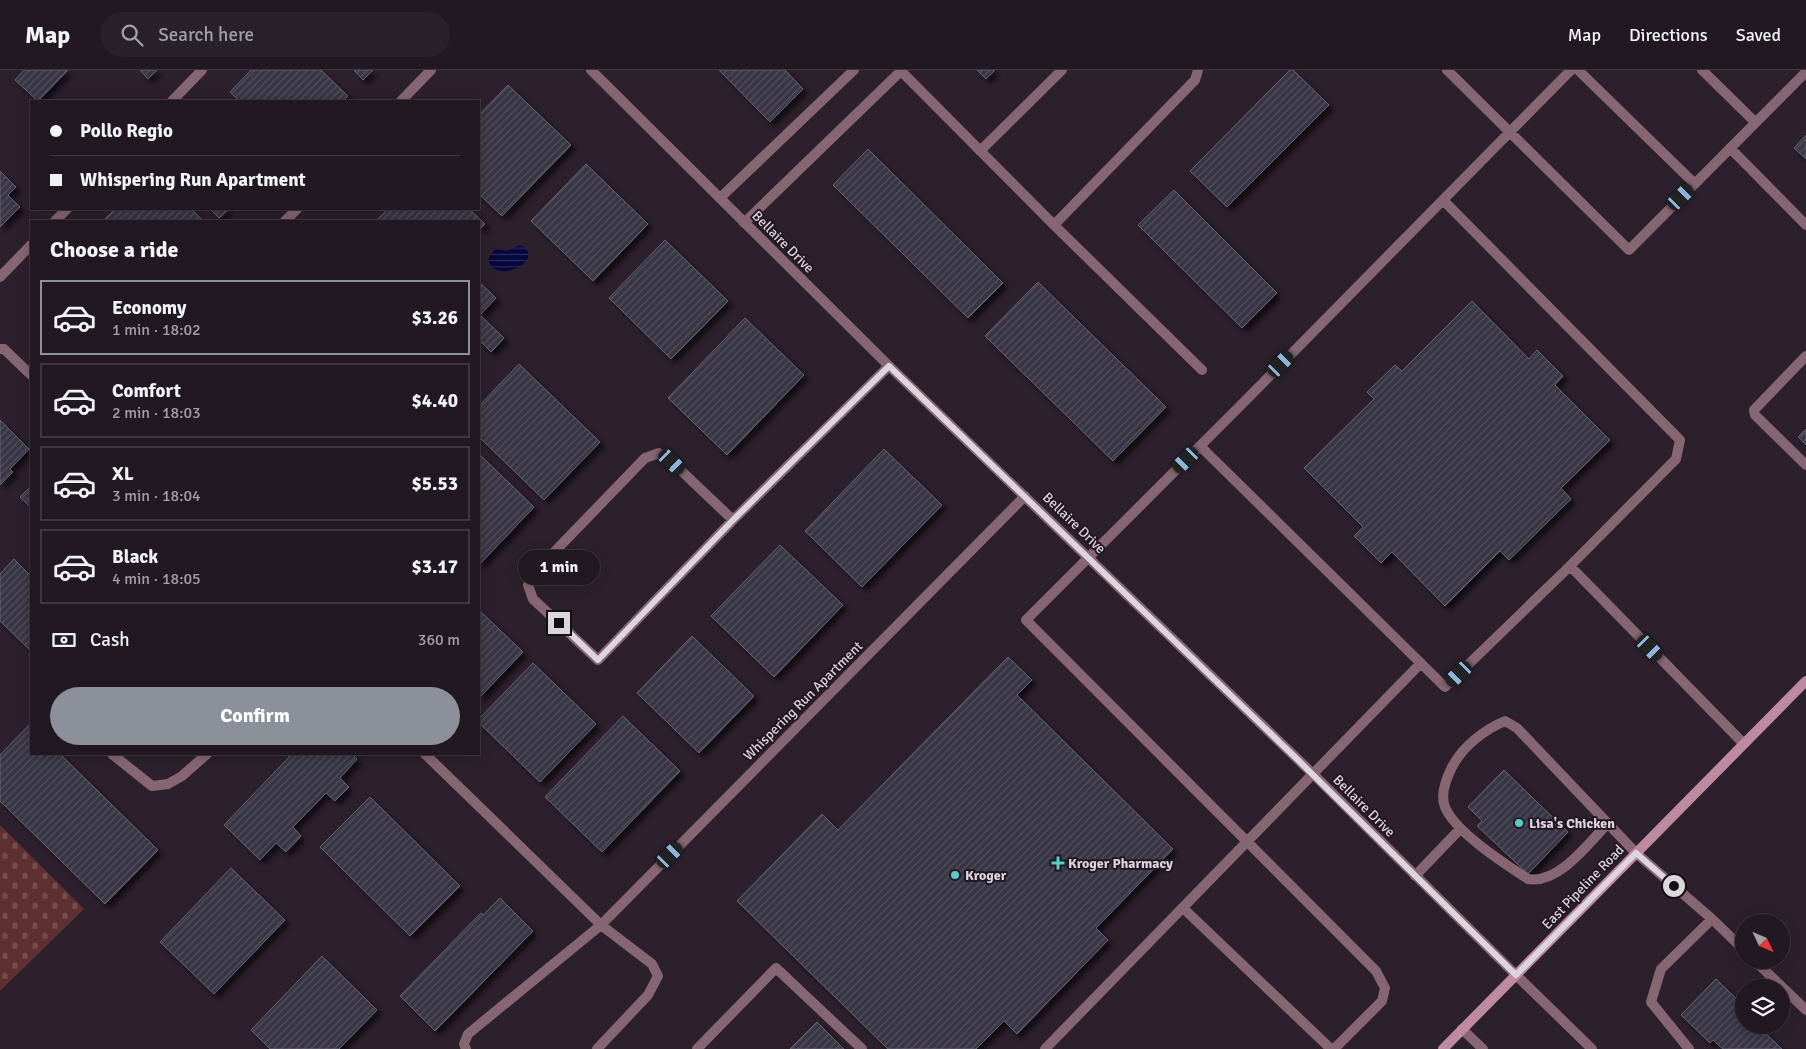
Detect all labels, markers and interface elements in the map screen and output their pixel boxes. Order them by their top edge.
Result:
search box [100,12,450,57]
text: Map [25,20,70,50]
icon: search [118,21,146,49]
text: Search here [158,23,254,47]
text: Map [1568,24,1601,46]
text: Directions [1629,24,1708,46]
text: Saved [1736,24,1781,46]
text: Pollo Regio [80,119,173,143]
text: Whispering Run Apartment [80,168,306,192]
car [1665,181,1696,213]
street label: Bellaire Drive [748,207,818,277]
text: Choose a ride [50,236,178,263]
icon: car [52,295,97,340]
text: Economy [112,296,186,320]
text: $3.26 [412,306,458,330]
text: 1 min · 18:02 [112,320,201,340]
car [1265,348,1296,380]
icon: car [52,378,97,423]
text: Comfort [112,379,181,403]
text: $4.40 [412,389,458,413]
text: 2 min · 18:03 [112,403,201,423]
car [1170,444,1201,476]
car [655,446,688,478]
icon: car [52,461,97,506]
text: XL [112,462,134,486]
text: $5.53 [412,472,458,496]
text: 3 min · 18:04 [112,486,201,506]
street label: Bellaire Drive [1039,489,1109,557]
icon: car [52,544,97,589]
text: Black [112,545,158,569]
callout: 1 min [518,550,600,586]
text: $3.17 [412,555,458,579]
text: 1 min [540,557,578,577]
text: 4 min · 18:05 [112,569,201,589]
route end [548,612,570,634]
icon: cash [50,626,78,654]
text: Cash [90,628,130,652]
text: 360 m [418,630,460,650]
car [1634,632,1665,664]
street label: Whispering Run Apartment [740,638,866,764]
car [1443,658,1475,690]
button: Confirm [50,687,460,745]
street label: Bellaire Drive [1329,771,1399,841]
place label: Lisa's Chicken [1529,815,1615,832]
marker: Lisa's Chicken [1513,817,1525,829]
car [654,839,685,871]
street label: East Pipeline Road [1538,841,1628,933]
place label: Kroger Pharmacy [1068,855,1173,872]
marker: Kroger Pharmacy [1052,857,1064,869]
place label: Kroger [965,867,1007,884]
marker: Kroger [949,869,961,881]
route start [1663,875,1685,897]
north arrow [1735,914,1790,969]
map controls [1735,914,1790,1034]
button: layers [1735,979,1790,1034]

